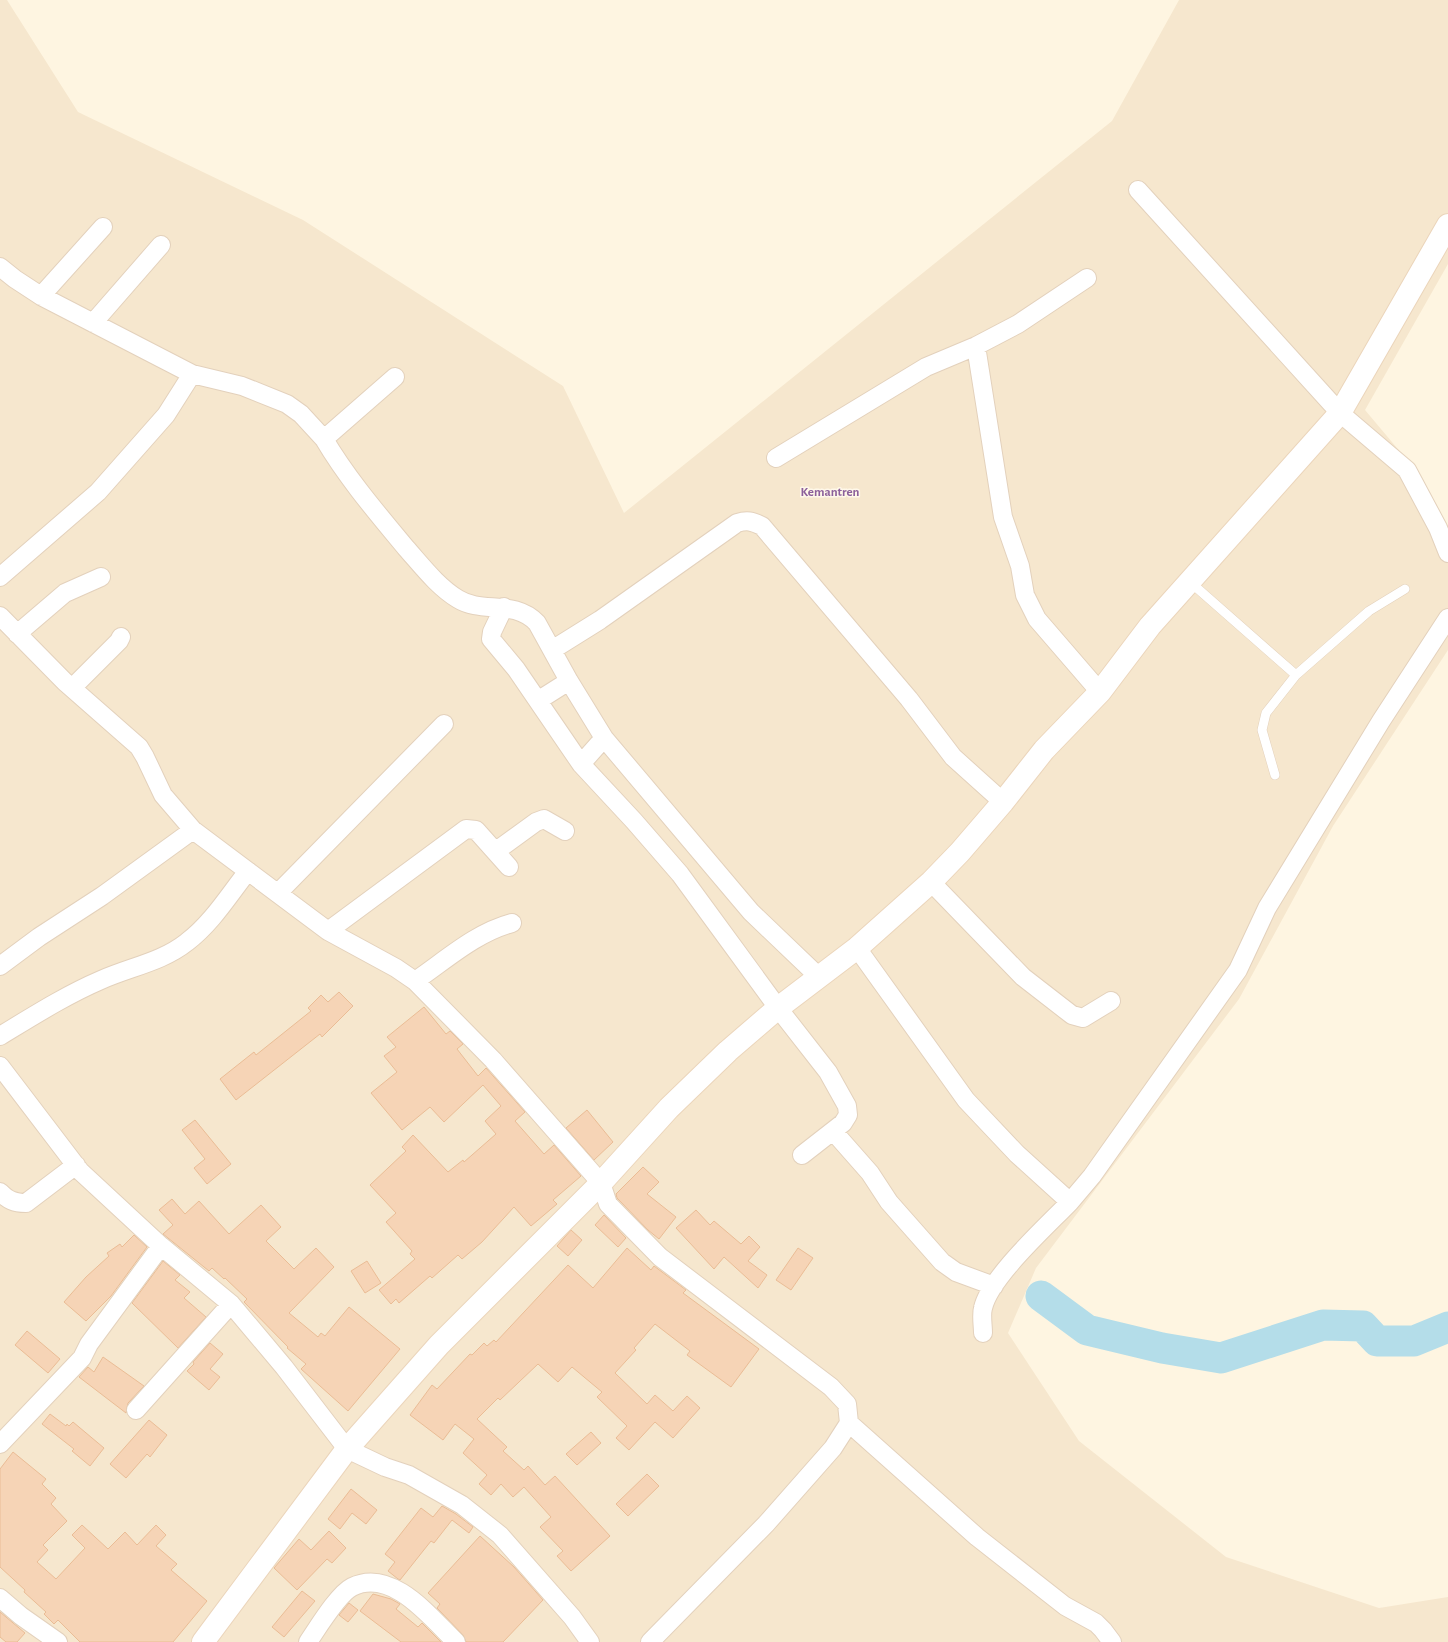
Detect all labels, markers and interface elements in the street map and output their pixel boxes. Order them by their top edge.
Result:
district label: Kemantren [801,486,860,499]

